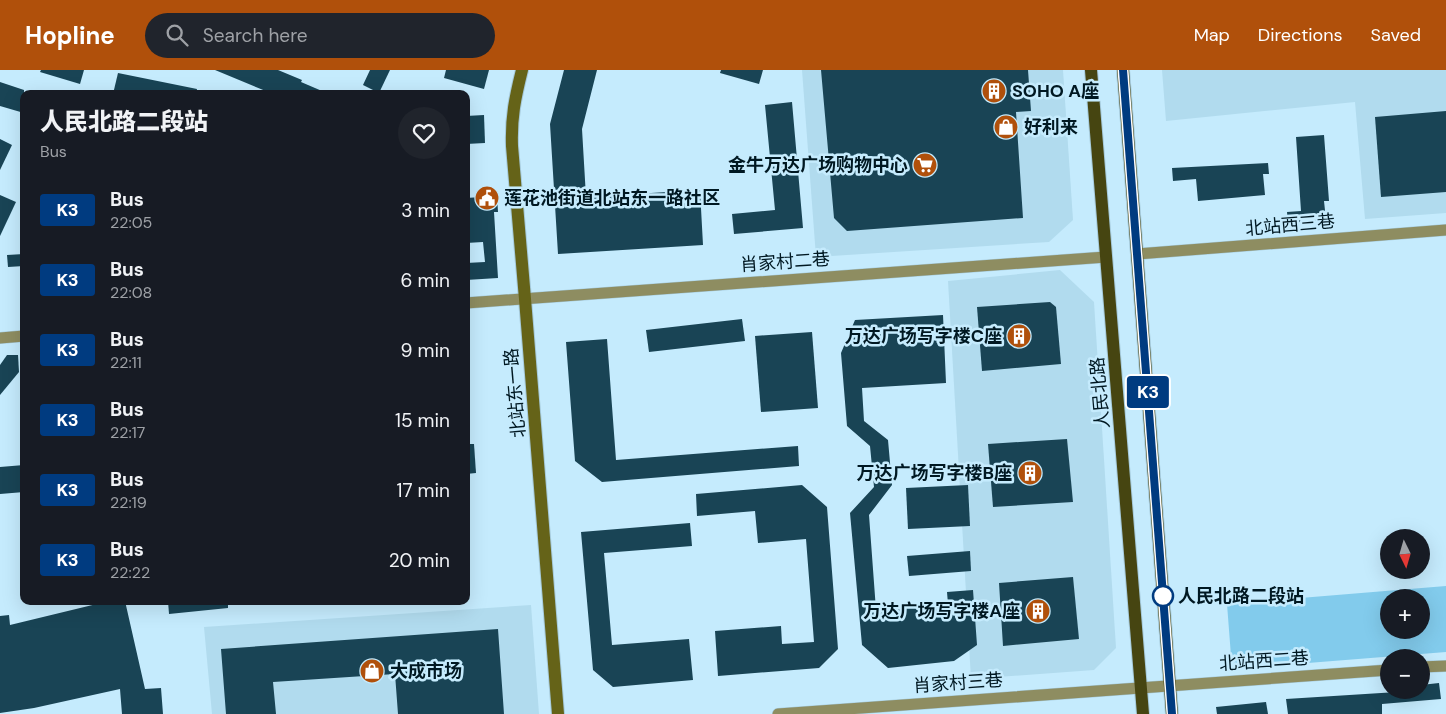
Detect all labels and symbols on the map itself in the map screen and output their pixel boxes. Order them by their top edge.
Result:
building icon: SOHO A座 [981,78,1007,104]
place label: SOHO A座 [1012,79,1099,103]
shop icon: 好利来 [993,114,1019,140]
place label: 好利来 [1024,115,1078,139]
supermarket icon: 金牛万达广场购物中心 [912,152,938,178]
place label: 金牛万达广场购物中心 [728,153,908,177]
public building icon: 莲花池街道北站东一路社区 [474,185,500,211]
place label: 莲花池街道北站东一路社区 [504,186,720,210]
street label: 北站西三巷 [1244,209,1336,241]
street label: 肖家村二巷 [739,247,831,277]
building icon: 万达广场写字楼C座 [1006,323,1032,349]
place label: 万达广场写字楼C座 [845,324,1002,348]
street label: 北站东一路 [499,347,531,439]
street label: 人民北路 [1085,356,1115,430]
line badge: K3 [1126,376,1170,408]
building icon: 万达广场写字楼B座 [1017,460,1043,486]
place label: 万达广场写字楼B座 [857,461,1012,485]
north arrow [1380,529,1430,579]
place label: 人民北路二段站 [1178,584,1304,608]
marker: 人民北路二段站 [1152,585,1174,607]
building icon: 万达广场写字楼A座 [1025,598,1051,624]
place label: 万达广场写字楼A座 [863,599,1020,623]
street label: 北站西二巷 [1218,646,1310,676]
shop icon: 大成市场 [359,658,385,684]
place label: 大成市场 [390,659,462,683]
street label: 肖家村三巷 [912,668,1004,698]

